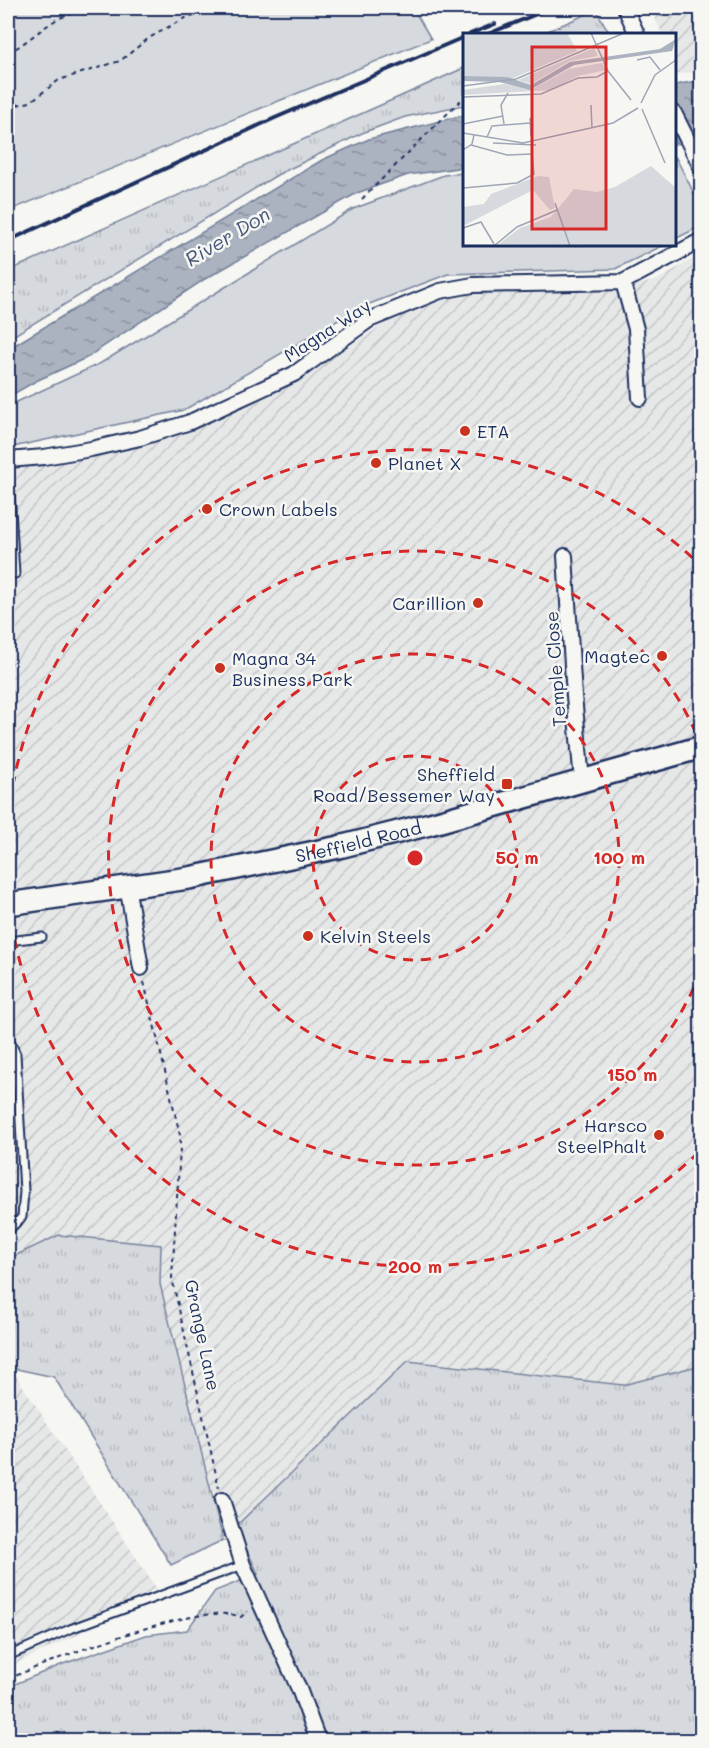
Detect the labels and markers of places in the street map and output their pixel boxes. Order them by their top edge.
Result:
place label: ETA [477,419,510,443]
marker: ETA [458,424,472,438]
place label: Planet X [388,451,461,475]
marker: Planet X [369,456,383,470]
place label: Crown Labels [219,497,338,521]
marker: Crown Labels [200,502,214,516]
place label: Carillion [392,591,466,615]
marker: Carillion [471,596,485,610]
place label: Magtec [584,644,650,668]
place label: Magna 34 Business Park [232,646,352,691]
marker: Magtec [655,649,669,663]
marker: Magna 34 Business Park [213,661,227,675]
place label: Sheffield Road/Bessemer Way [313,762,495,807]
marker: Sheffield Road/Bessemer Way [500,777,514,791]
centre of rings [405,848,425,868]
place label: Kelvin Steels [320,924,431,948]
marker: Kelvin Steels [301,929,315,943]
place label: Harsco SteelPhalt [557,1113,647,1158]
marker: Harsco SteelPhalt [652,1128,666,1142]

